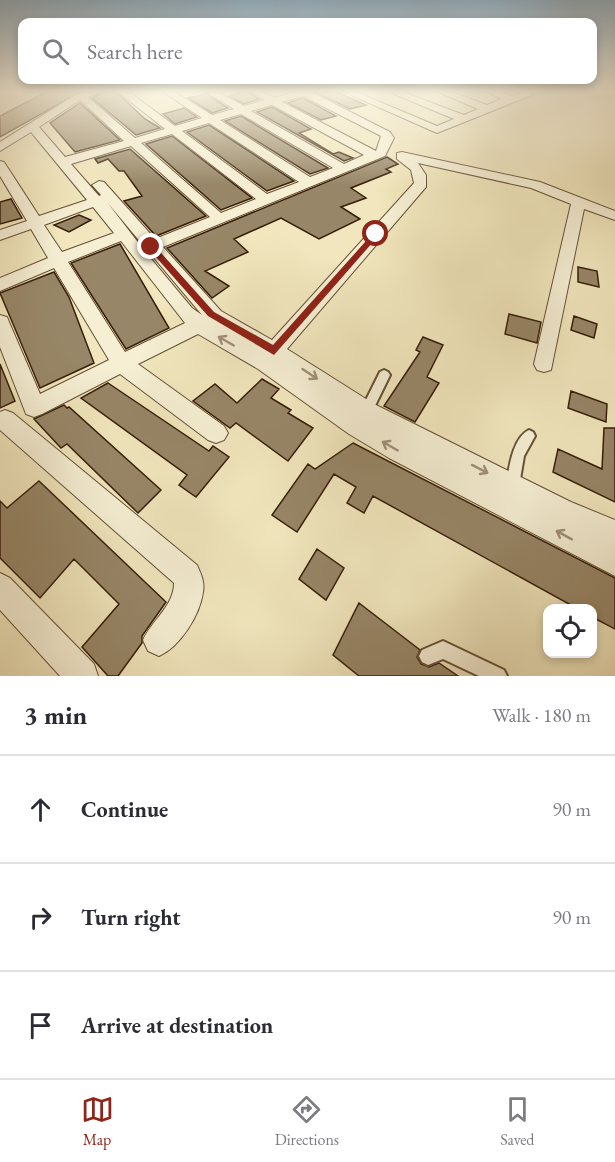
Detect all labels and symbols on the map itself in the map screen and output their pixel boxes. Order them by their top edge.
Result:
route start [362,220,388,246]
route end [137,233,163,259]
one-way arrow [218,334,235,346]
one-way arrow [302,368,319,381]
one-way arrow [382,440,399,452]
one-way arrow [471,464,489,476]
one-way arrow [555,529,573,540]

